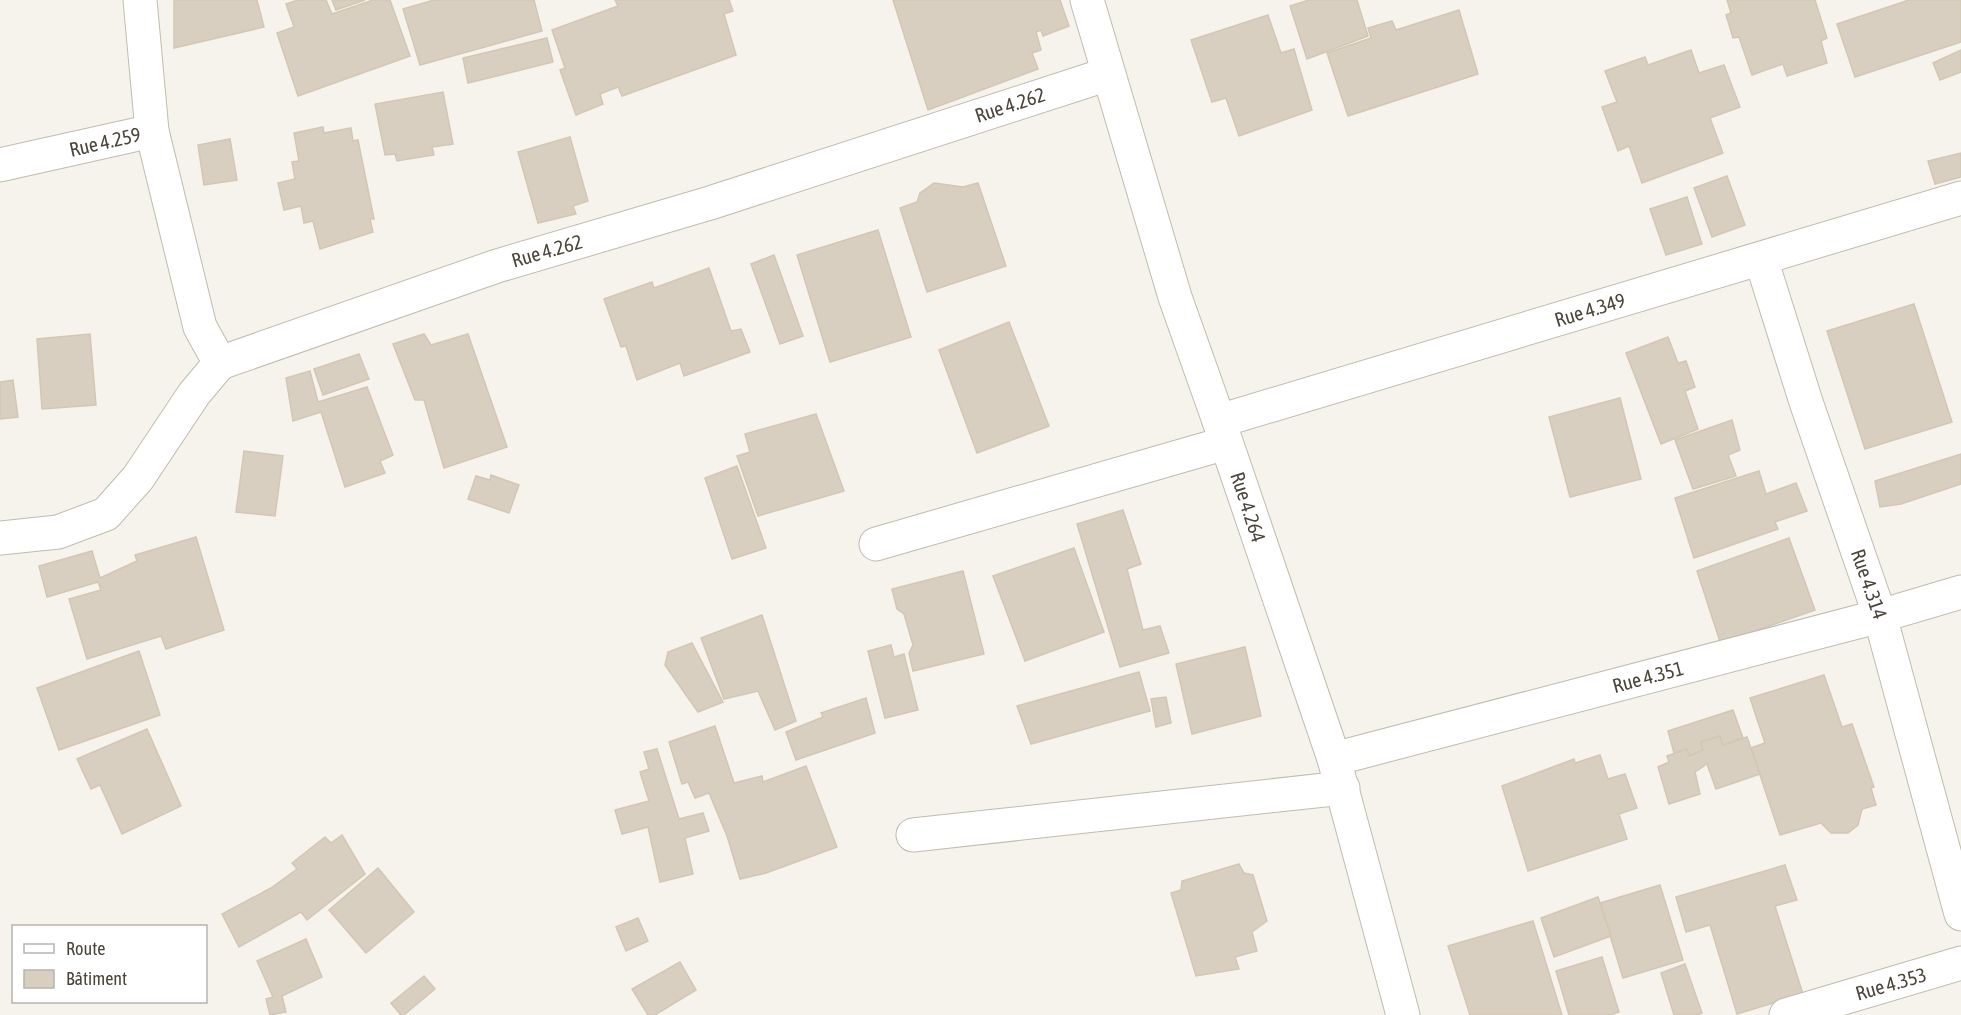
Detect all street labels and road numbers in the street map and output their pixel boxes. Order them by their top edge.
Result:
street label: Rue 4.262 [972,82,1048,127]
street label: Rue 4.259 [67,122,143,161]
street label: Rue 4.262 [509,229,585,272]
street label: Rue 4.349 [1552,288,1628,331]
street label: Rue 4.264 [1226,469,1271,545]
street label: Rue 4.314 [1847,546,1892,622]
street label: Rue 4.351 [1610,656,1686,697]
street label: Rue 4.353 [1853,962,1929,1005]

